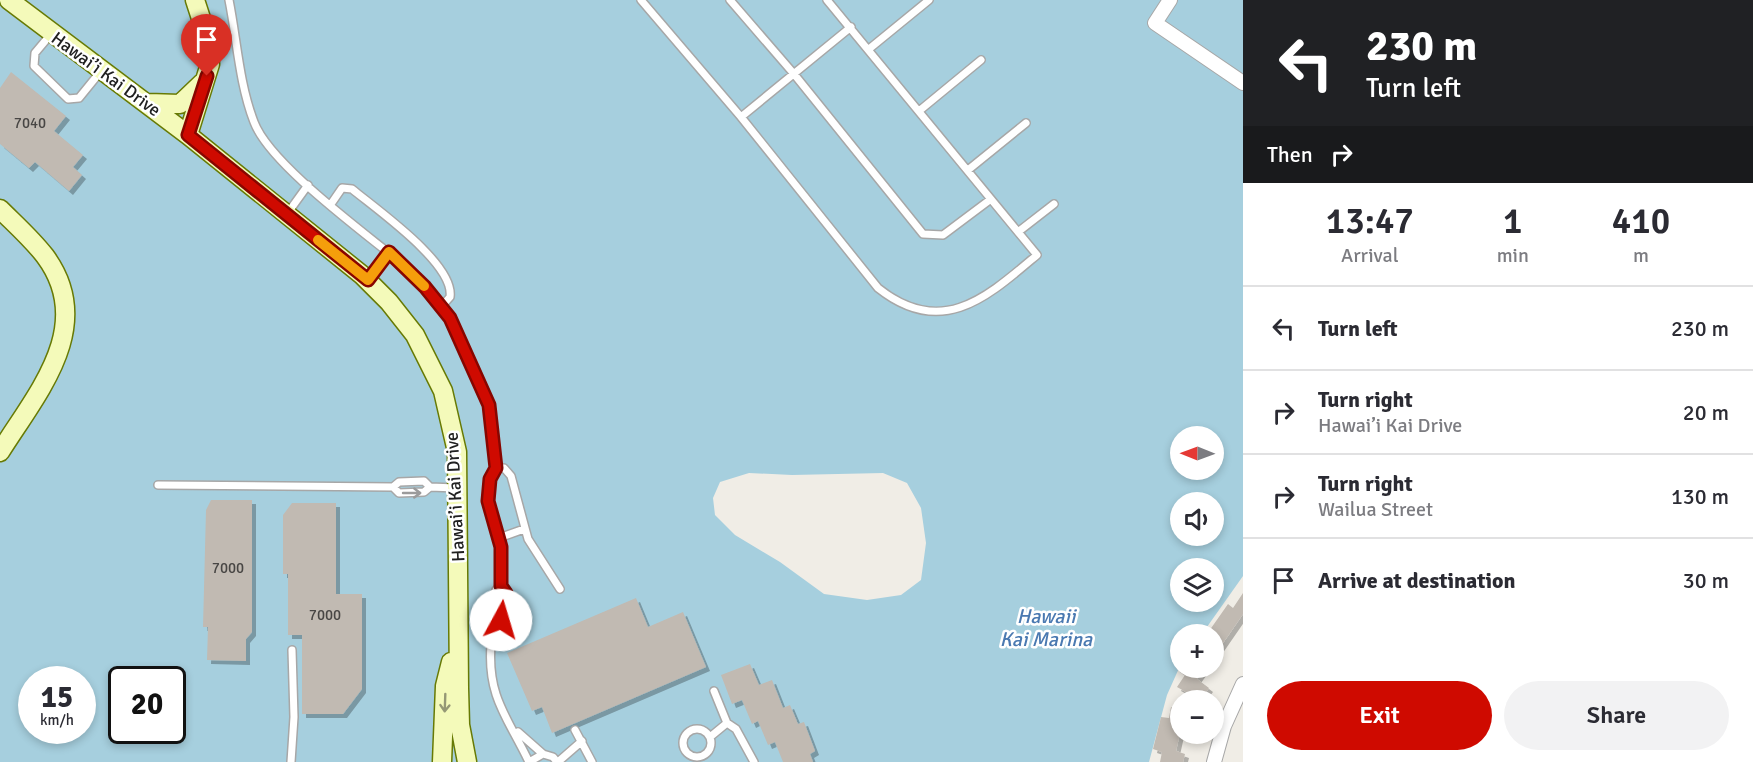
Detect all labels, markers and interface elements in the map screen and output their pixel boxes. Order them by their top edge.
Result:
pin [181,14,232,76]
text: 230 m [1366,21,1477,72]
icon: arrive [190,23,223,56]
icon: left [1267,24,1345,102]
street label: Hawai’i Kai Drive [47,27,165,121]
text: Turn left [1366,72,1461,105]
house number: 7040 [14,114,46,132]
icon: right [1325,138,1358,171]
text: Then [1267,141,1313,168]
text: 13:47 [1326,199,1414,244]
text: 1 [1503,199,1523,244]
text: 410 [1612,199,1670,244]
text: Arrival [1341,243,1399,268]
text: min [1497,243,1529,268]
text: m [1633,243,1649,268]
icon: left [1267,312,1300,345]
text: Turn left [1318,315,1398,342]
text: 230 m [1671,315,1729,342]
text: Turn right [1318,386,1413,413]
icon: right [1267,396,1300,429]
text: 20 m [1683,399,1729,426]
text: Hawai’i Kai Drive [1318,413,1462,438]
north arrow [1170,426,1224,480]
map controls [1170,426,1224,744]
street label: Hawai’i Kai Drive [441,432,469,562]
text: Turn right [1318,470,1413,497]
icon: right [1267,480,1300,513]
text: 130 m [1671,483,1729,510]
one-way arrow [401,487,421,498]
button: sound [1170,492,1224,546]
text: Wailua Street [1318,497,1433,522]
button: layers [1170,558,1224,612]
house number: 7000 [212,559,244,577]
icon: arrive [1267,564,1300,597]
text: Arrive at destination [1318,567,1515,594]
text: 30 m [1683,567,1729,594]
position arrow [469,588,533,652]
water label: Hawaii Kai Marina [1000,604,1093,652]
house number: 7000 [309,606,341,624]
button: + [1170,624,1224,678]
speed limit sign: 20 [108,666,186,744]
text: 15 [41,679,73,716]
button: Exit [1267,681,1492,750]
button: Share [1504,681,1729,750]
button: − [1170,690,1224,744]
one-way arrow [439,692,450,712]
text: km/h [40,711,74,729]

